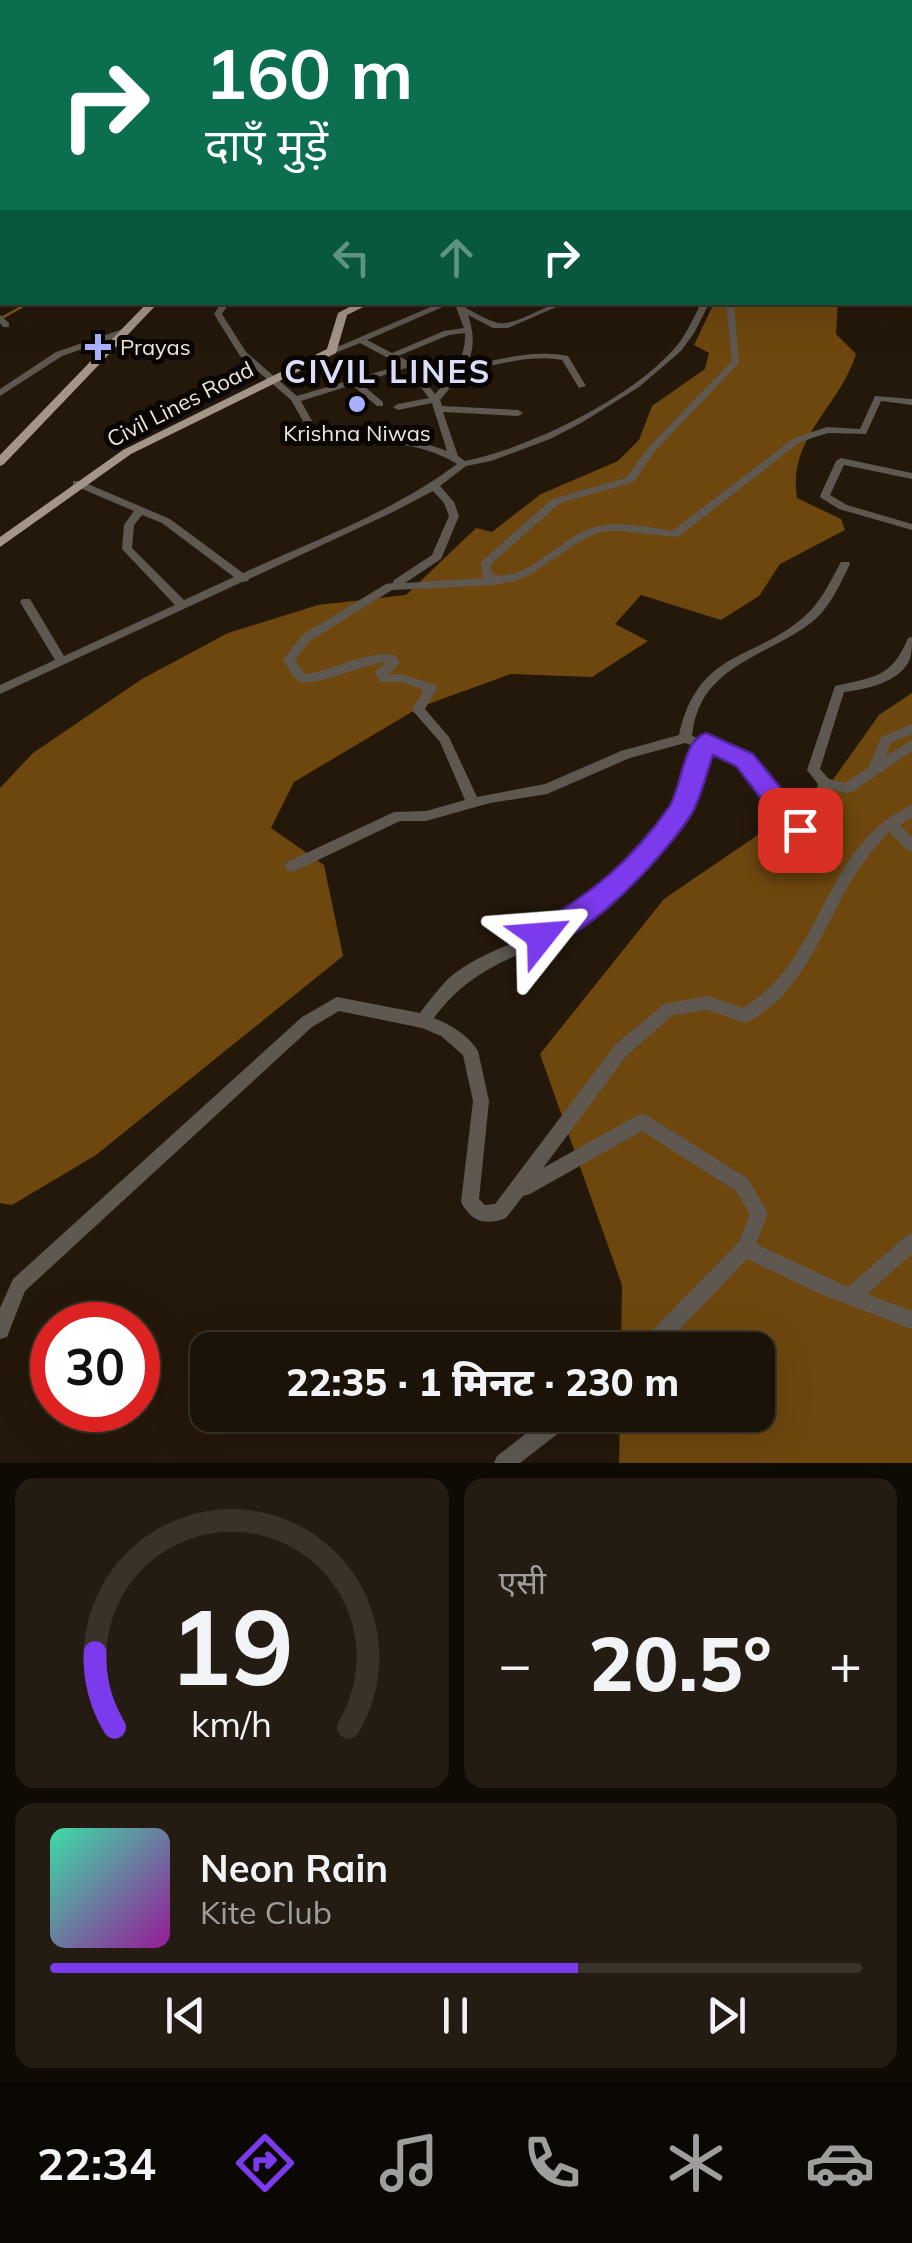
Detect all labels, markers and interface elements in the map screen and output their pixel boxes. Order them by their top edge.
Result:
text: 160 m [205,29,413,117]
icon: right [40,40,170,170]
text: दाएँ मुड़ें [205,116,328,172]
icon: left [324,230,379,285]
icon: ahead [429,230,484,285]
icon: right [534,230,589,285]
place label: Prayas [120,333,191,361]
marker: Prayas [85,334,111,360]
district label: CIVIL LINES [284,351,492,391]
street label: Civil Lines Road [102,355,258,453]
marker: Krishna Niwas [346,393,368,415]
place label: Krishna Niwas [283,419,431,447]
pin [758,788,843,873]
icon: arrive [773,803,828,858]
position arrow [489,884,593,988]
speed limit sign: 30 [30,1302,160,1432]
text: 22:35 · 1 मिनट · 230 m [286,1358,679,1406]
text: एसी [499,1562,546,1602]
text: 19 [169,1580,294,1711]
text: 20.5° [589,1616,772,1710]
text: − [499,1629,532,1698]
text: + [829,1629,862,1698]
text: km/h [191,1701,272,1746]
text: Neon Rain [200,1844,388,1892]
text: Kite Club [200,1892,332,1932]
icon: previous [158,1988,213,2043]
icon: pause [428,1988,483,2043]
icon: next [699,1988,754,2043]
icon: directions [230,2128,300,2198]
icon: music [374,2128,444,2198]
icon: phone [517,2128,587,2198]
icon: climate [661,2128,731,2198]
icon: car [805,2128,875,2198]
text: 22:34 [37,2135,156,2191]

